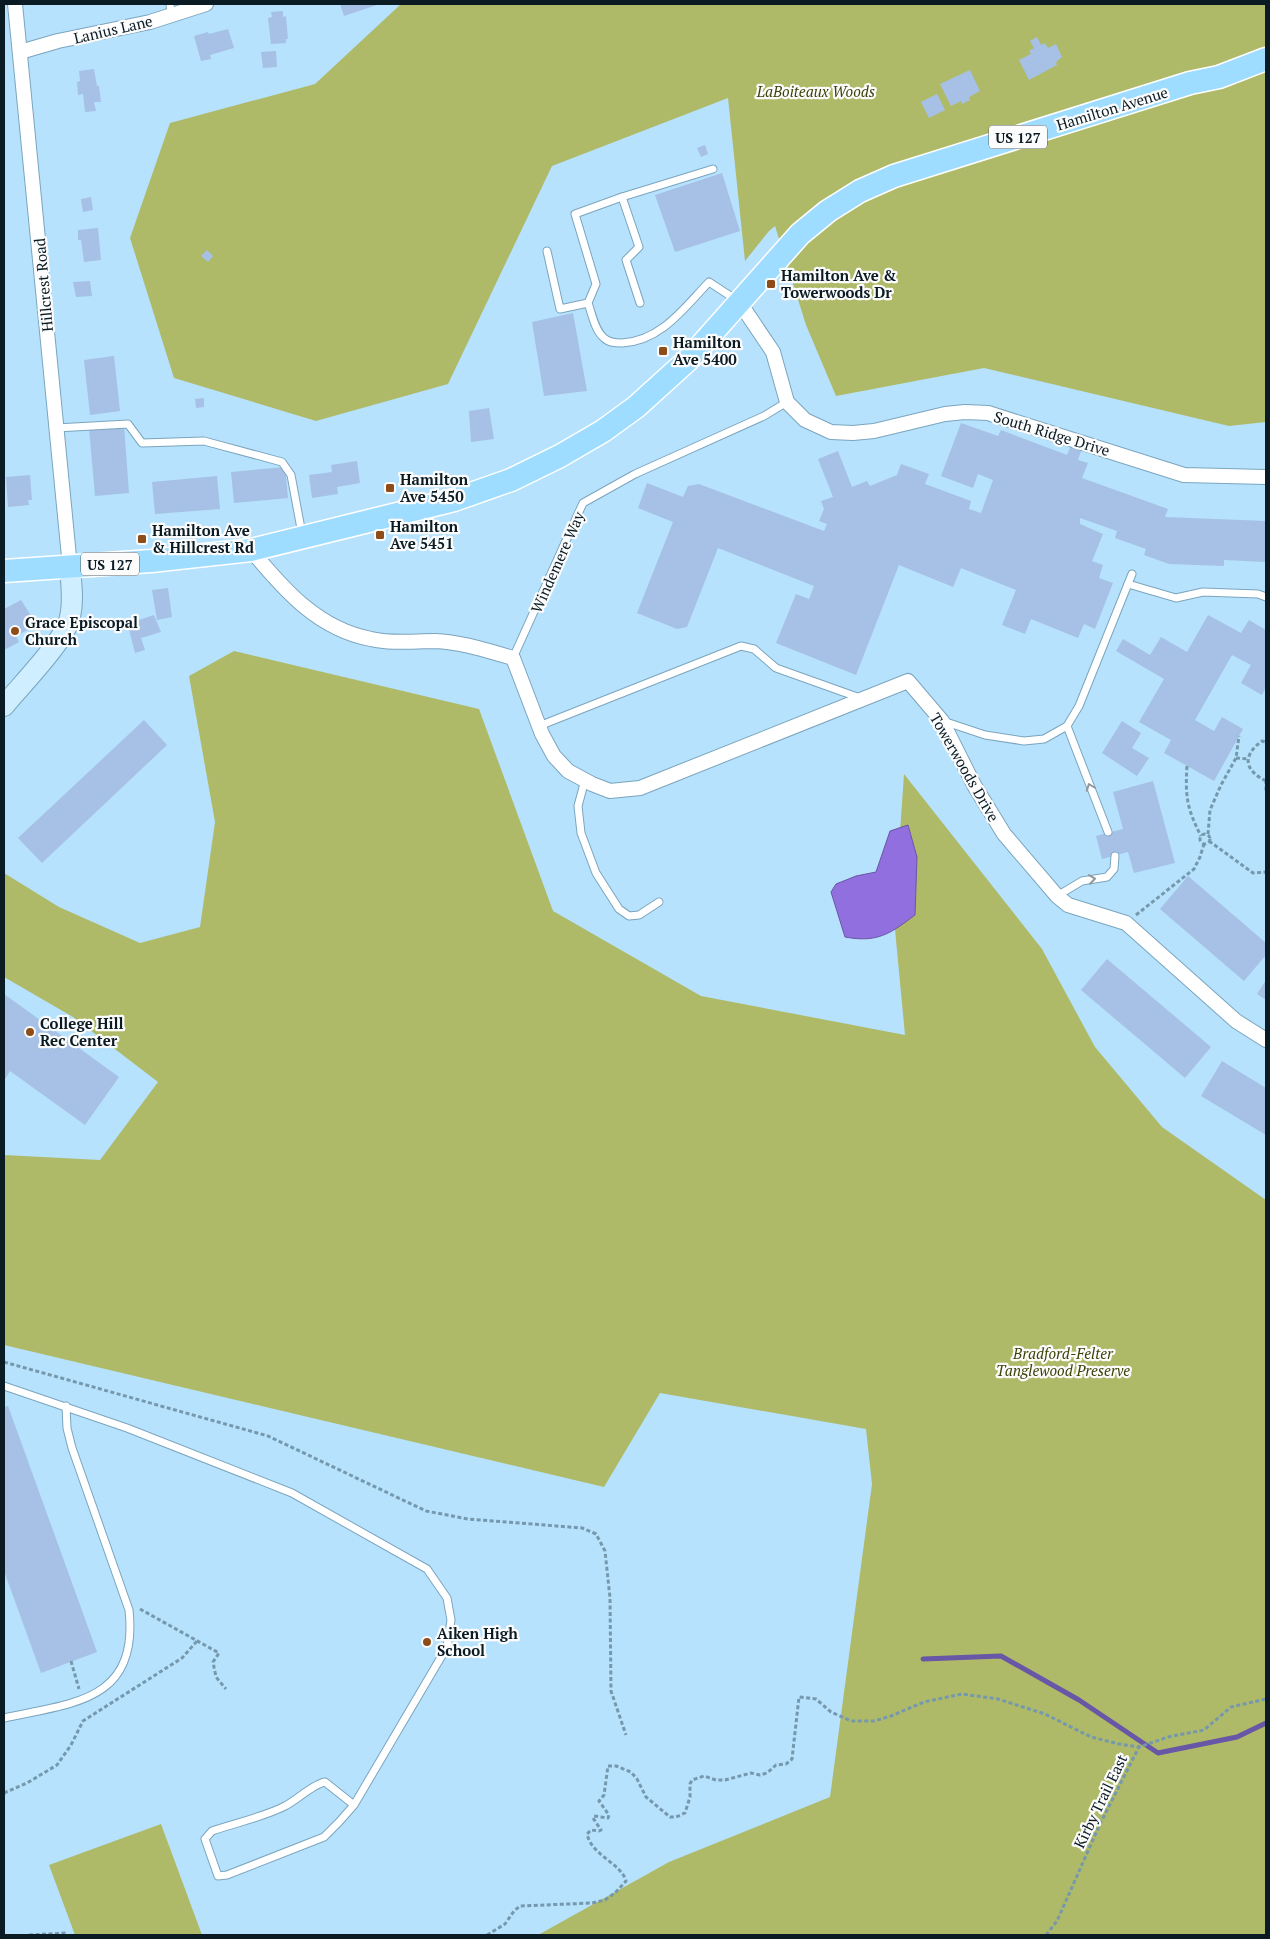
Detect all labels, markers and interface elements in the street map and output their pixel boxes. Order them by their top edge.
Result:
street label: Lanius Lane [72,10,154,48]
park label: LaBoiteaux Woods [756,81,875,101]
street label: Hamilton Avenue [1054,82,1170,134]
road number: US 127 [989,125,1047,148]
street label: Hillcrest Road [29,237,57,333]
place label: Hamilton Ave & Towerwoods Dr [781,265,896,302]
marker: Hamilton Ave & Towerwoods Dr [765,278,777,290]
place label: Hamilton Ave 5400 [673,332,742,369]
marker: Hamilton Ave 5400 [657,345,669,357]
street label: South Ridge Drive [992,406,1112,460]
place label: Hamilton Ave 5450 [400,469,469,506]
marker: Hamilton Ave 5450 [384,482,396,494]
street label: Windemere Way [526,508,588,616]
place label: Hamilton Ave 5451 [390,516,459,553]
place label: Hamilton Ave & Hillcrest Rd [152,520,254,557]
marker: Hamilton Ave 5451 [374,529,386,541]
marker: Hamilton Ave & Hillcrest Rd [136,533,148,545]
road number: US 127 [81,552,139,576]
place label: Grace Episcopal Church [25,612,138,649]
marker: Grace Episcopal Church [9,625,21,637]
street label: Towerwoods Drive [926,709,1004,825]
one-way arrow [1086,783,1096,792]
one-way arrow [1088,874,1096,885]
place label: College Hill Rec Center [40,1013,123,1050]
marker: College Hill Rec Center [24,1026,36,1038]
park label: Bradford-Felter Tanglewood Preserve [996,1343,1130,1380]
place label: Aiken High School [437,1623,518,1660]
marker: Aiken High School [421,1636,433,1648]
street label: Kirby Trail East [1069,1750,1132,1851]

